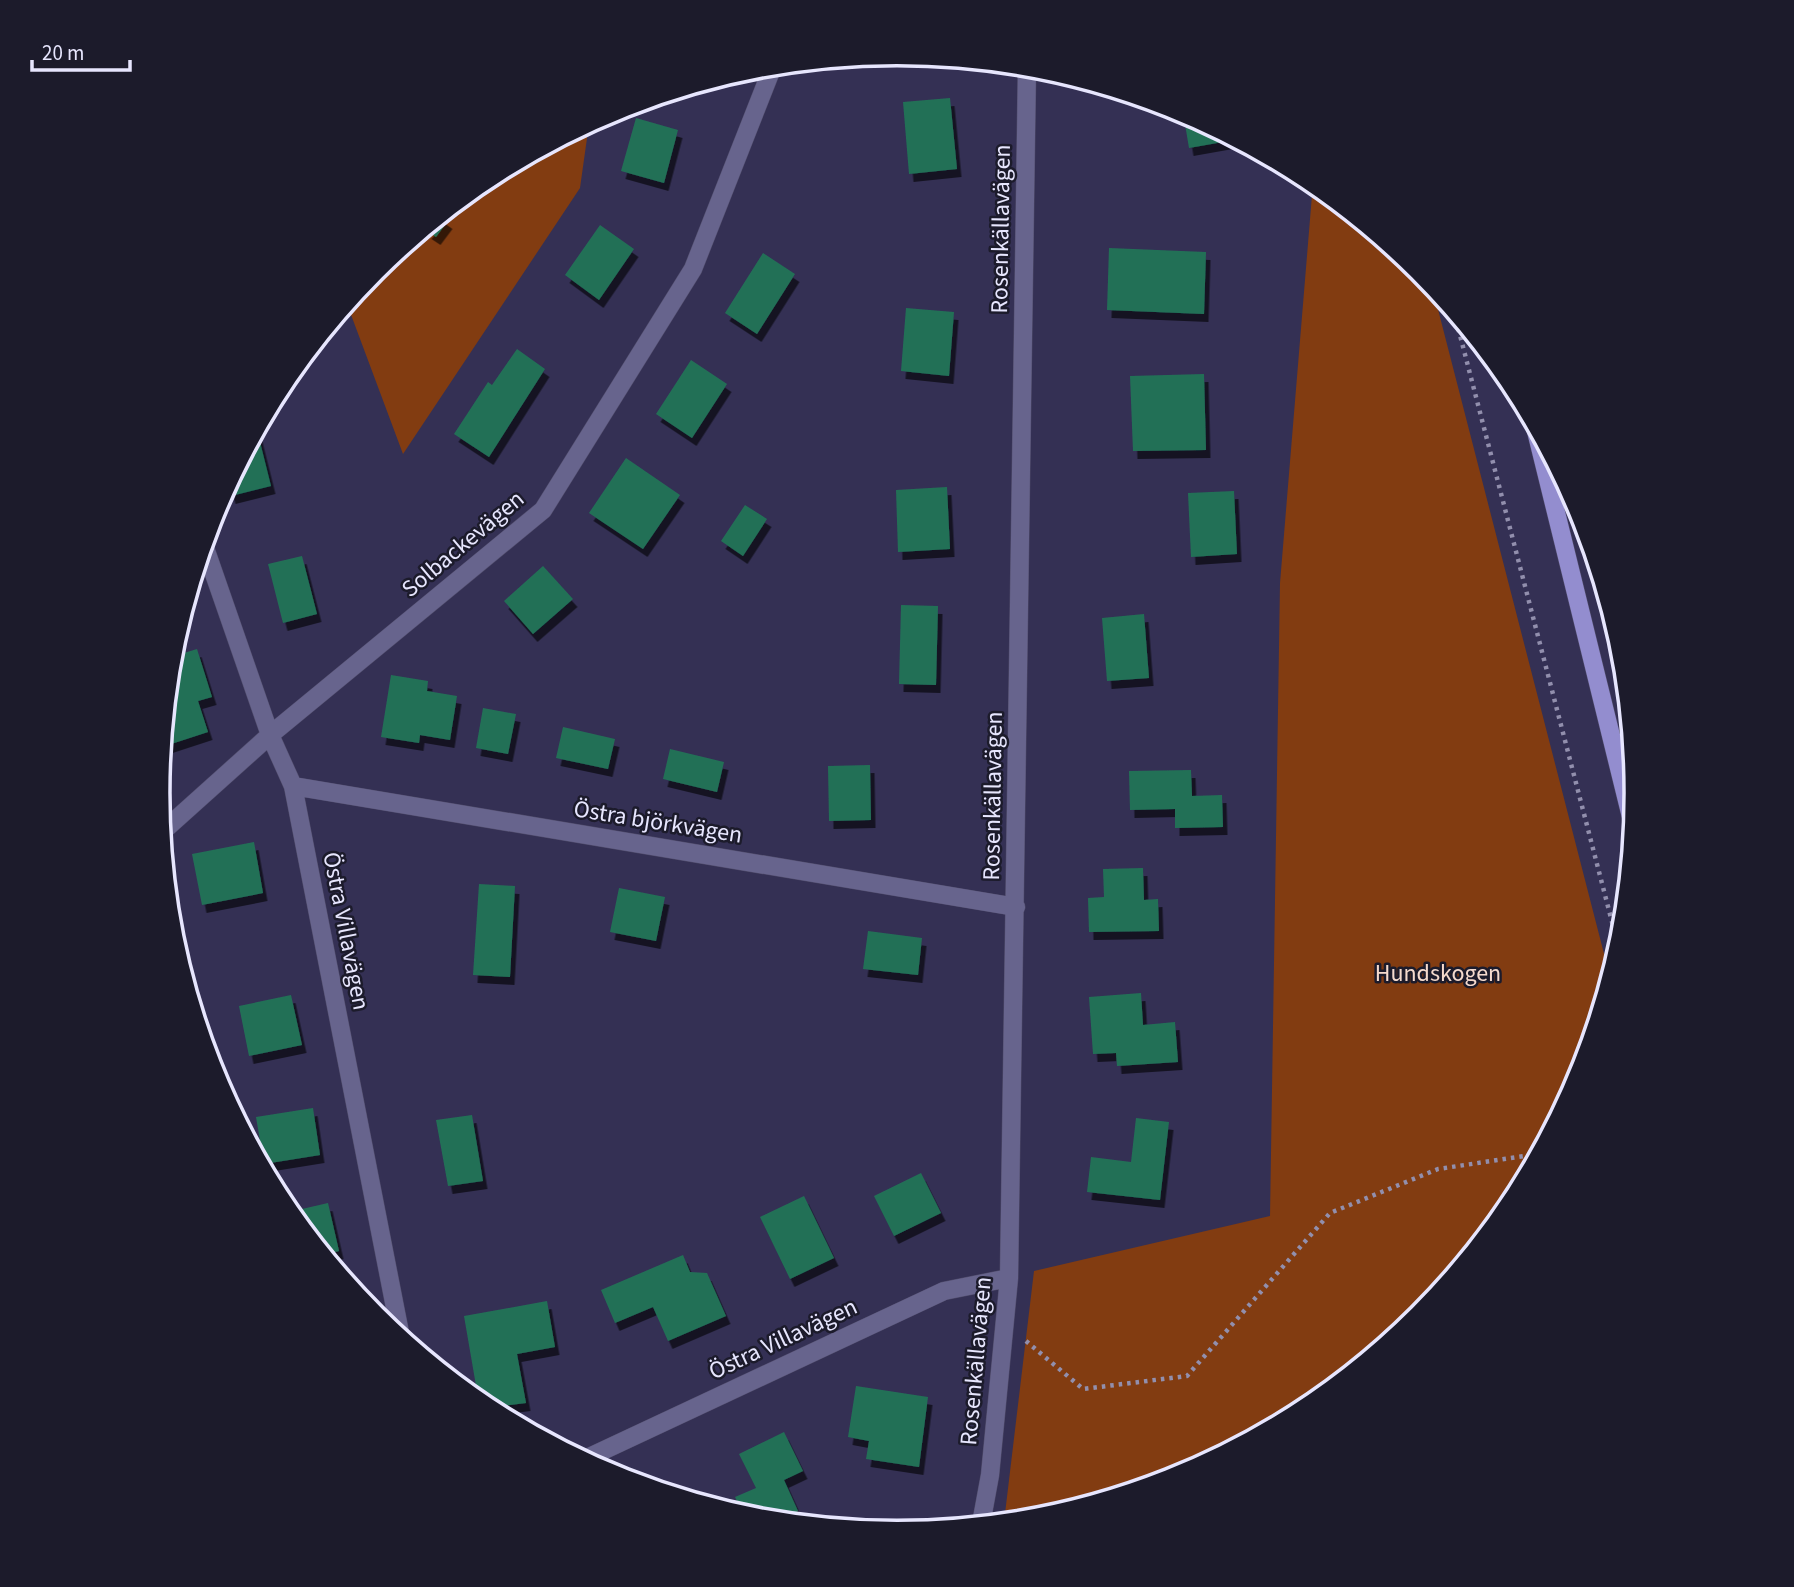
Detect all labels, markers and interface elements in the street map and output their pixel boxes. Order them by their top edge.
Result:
scale bar [32,28,130,72]
text: 20 m [42,38,84,68]
street label: Rosenkällavägen [982,144,1020,314]
street label: Solbackevägen [394,482,532,606]
street label: Rosenkällavägen [974,711,1012,881]
street label: Östra björkvägen [571,791,745,853]
street label: Östra Villavägen [314,849,378,1013]
park label: Hundskogen [1375,956,1501,991]
street label: Rosenkällavägen [951,1275,1001,1447]
street label: Östra Villavägen [703,1289,863,1389]

